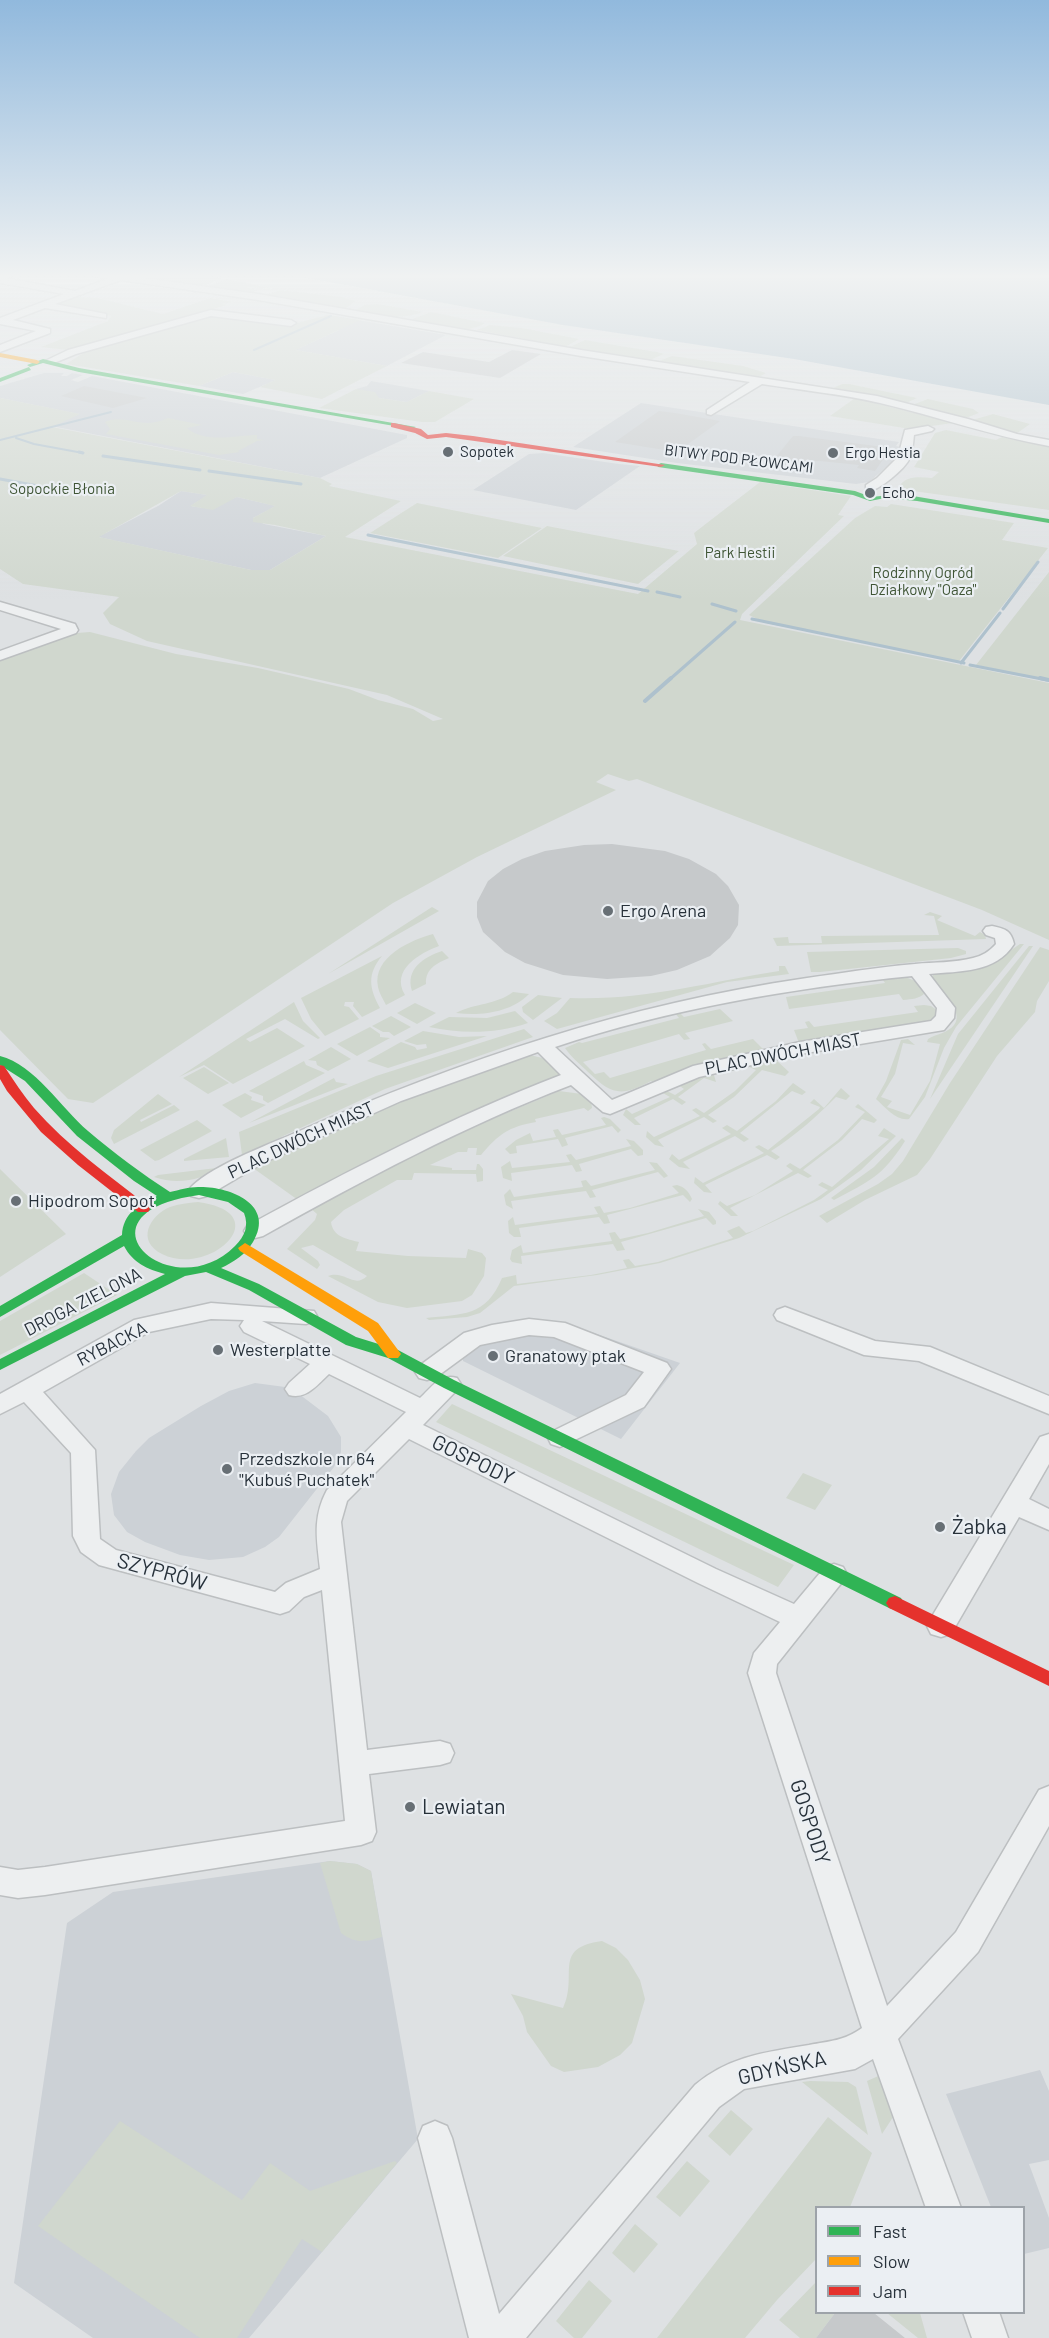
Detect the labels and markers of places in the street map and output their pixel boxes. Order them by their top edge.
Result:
place label: Sopotek [460,443,514,461]
place label: Ergo Hestia [845,444,920,462]
marker: Sopotek [441,445,455,459]
marker: Ergo Hestia [826,446,840,460]
place label: Echo [882,484,915,502]
marker: Echo [863,486,877,500]
place label: Ergo Arena [620,900,706,922]
marker: Ergo Arena [601,904,615,918]
place label: Hipodrom Sopot [28,1190,155,1212]
marker: Hipodrom Sopot [9,1194,23,1208]
place label: Westerplatte [230,1339,331,1361]
marker: Westerplatte [211,1343,225,1357]
place label: Granatowy ptak [505,1345,626,1367]
marker: Granatowy ptak [486,1349,500,1363]
place label: Przedszkole nr 64 "Kubuś Puchatek" [239,1448,375,1490]
marker: Przedszkole nr 64 "Kubuś Puchatek" [220,1462,234,1476]
place label: Żabka [952,1514,1007,1540]
marker: Żabka [933,1520,947,1534]
place label: Lewiatan [422,1794,506,1820]
marker: Lewiatan [403,1800,417,1814]

